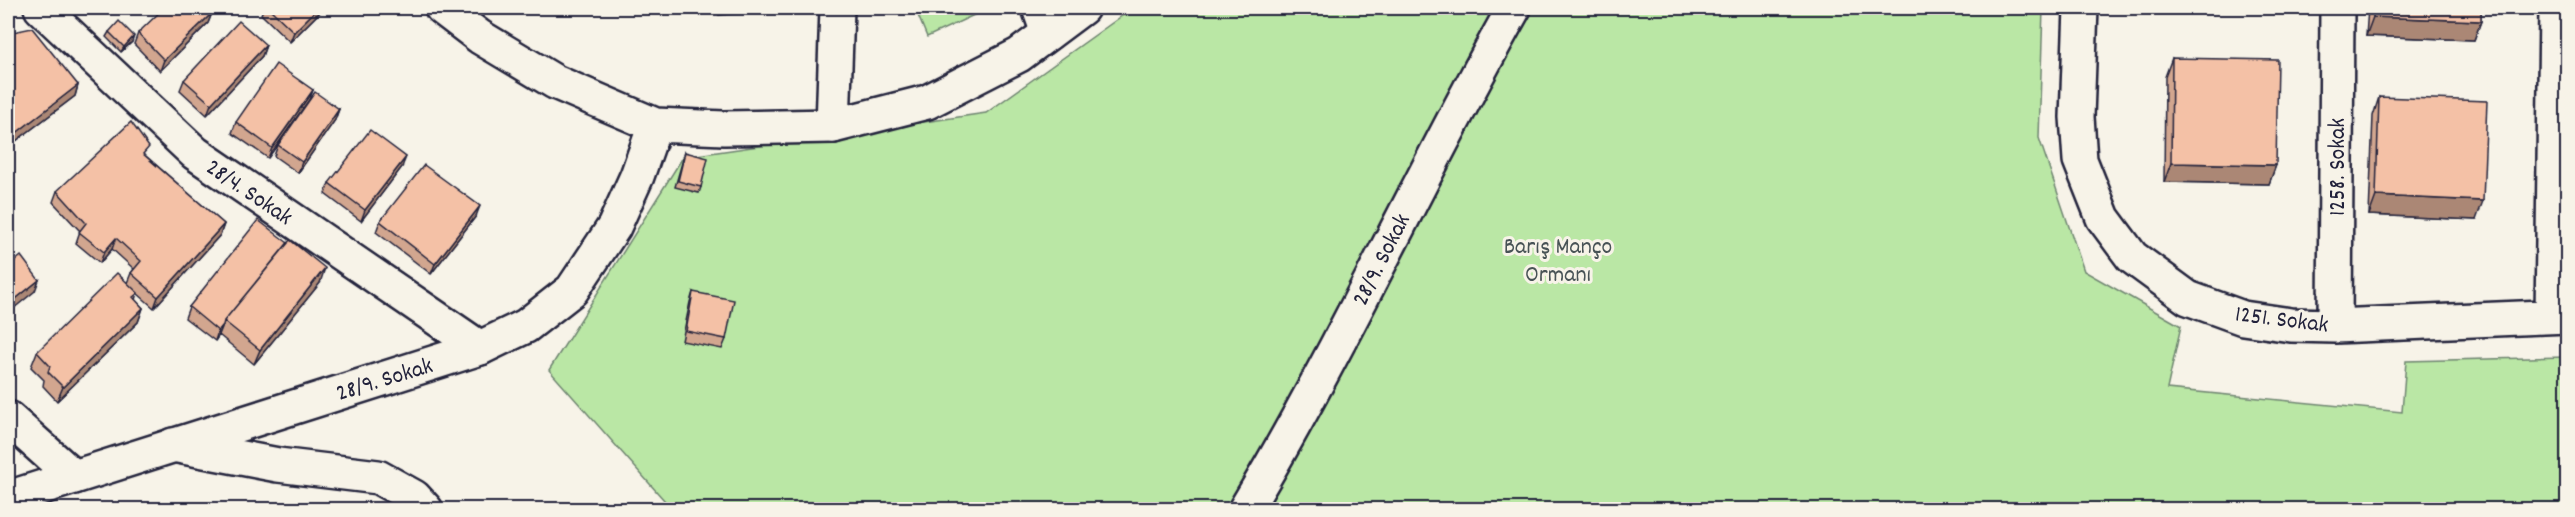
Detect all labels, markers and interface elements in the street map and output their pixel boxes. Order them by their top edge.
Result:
street label: 1258. Sokak [2322,118,2356,216]
street label: 28/4. Sokak [198,152,299,235]
street label: 28/9. Sokak [1345,208,1420,312]
park label: Barış Manço Ormanı [1504,231,1612,293]
street label: 1251. Sokak [2233,298,2330,344]
street label: 28/9. Sokak [332,350,437,412]

